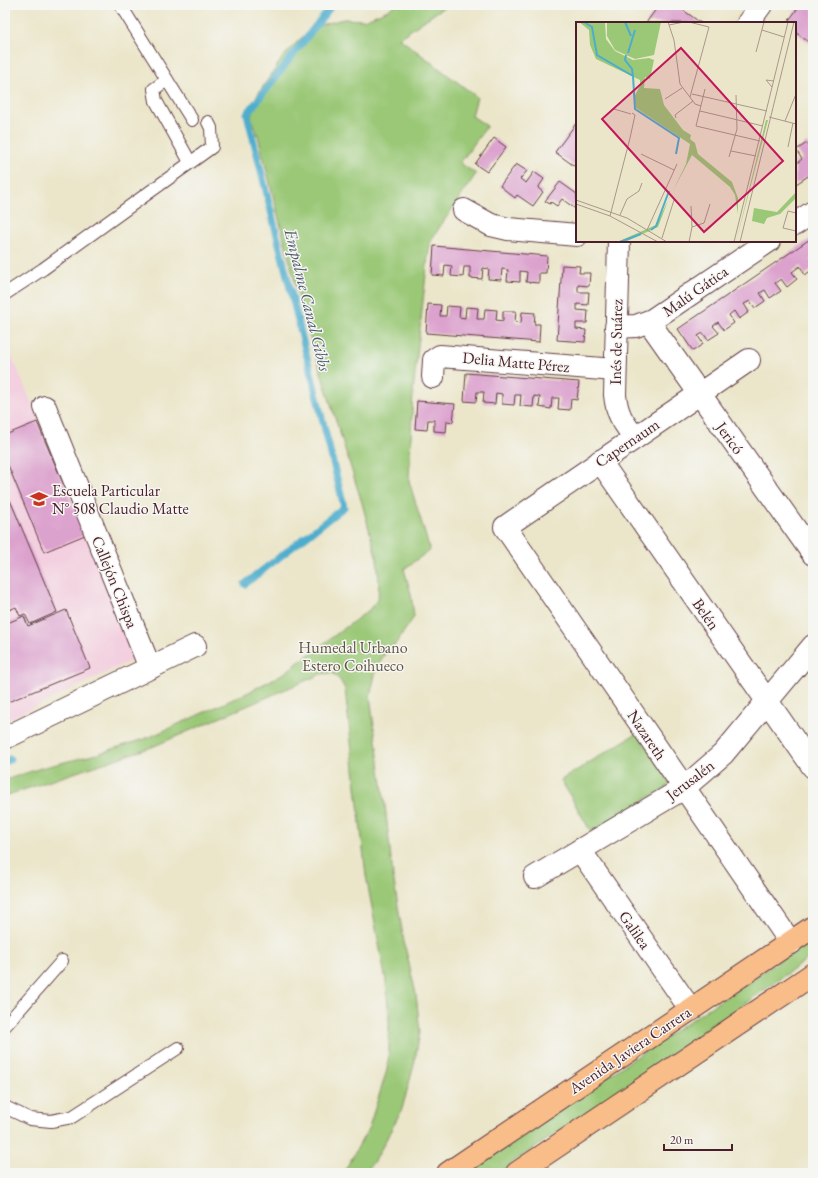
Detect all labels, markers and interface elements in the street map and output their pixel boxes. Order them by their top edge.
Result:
inset map [576,22,796,242]
water label: Empalme Canal Gibbs [279,226,336,374]
street label: Malú Gática [658,260,732,321]
street label: Inés de Suárez [605,299,627,385]
street label: Delia Matte Pérez [462,347,570,377]
street label: Capernaum [591,413,664,472]
street label: Jericó [710,416,749,458]
place label: Escuela Particular N° 508 Claudio Matte [52,480,189,519]
school or university icon: Escuela Particular N° 508 Claudio Matte [29,489,49,509]
street label: Callejón Chispa [87,533,143,632]
street label: Belén [688,594,725,634]
park label: Humedal Urbano Estero Coihueco [298,637,408,676]
street label: Nazareth [623,706,671,764]
street label: Jerusalén [660,755,719,806]
street label: Galilea [614,907,656,954]
street label: Avenida Javiera Carrera [564,1001,696,1099]
scale bar [664,1126,732,1152]
text: 20 m [670,1132,694,1148]

